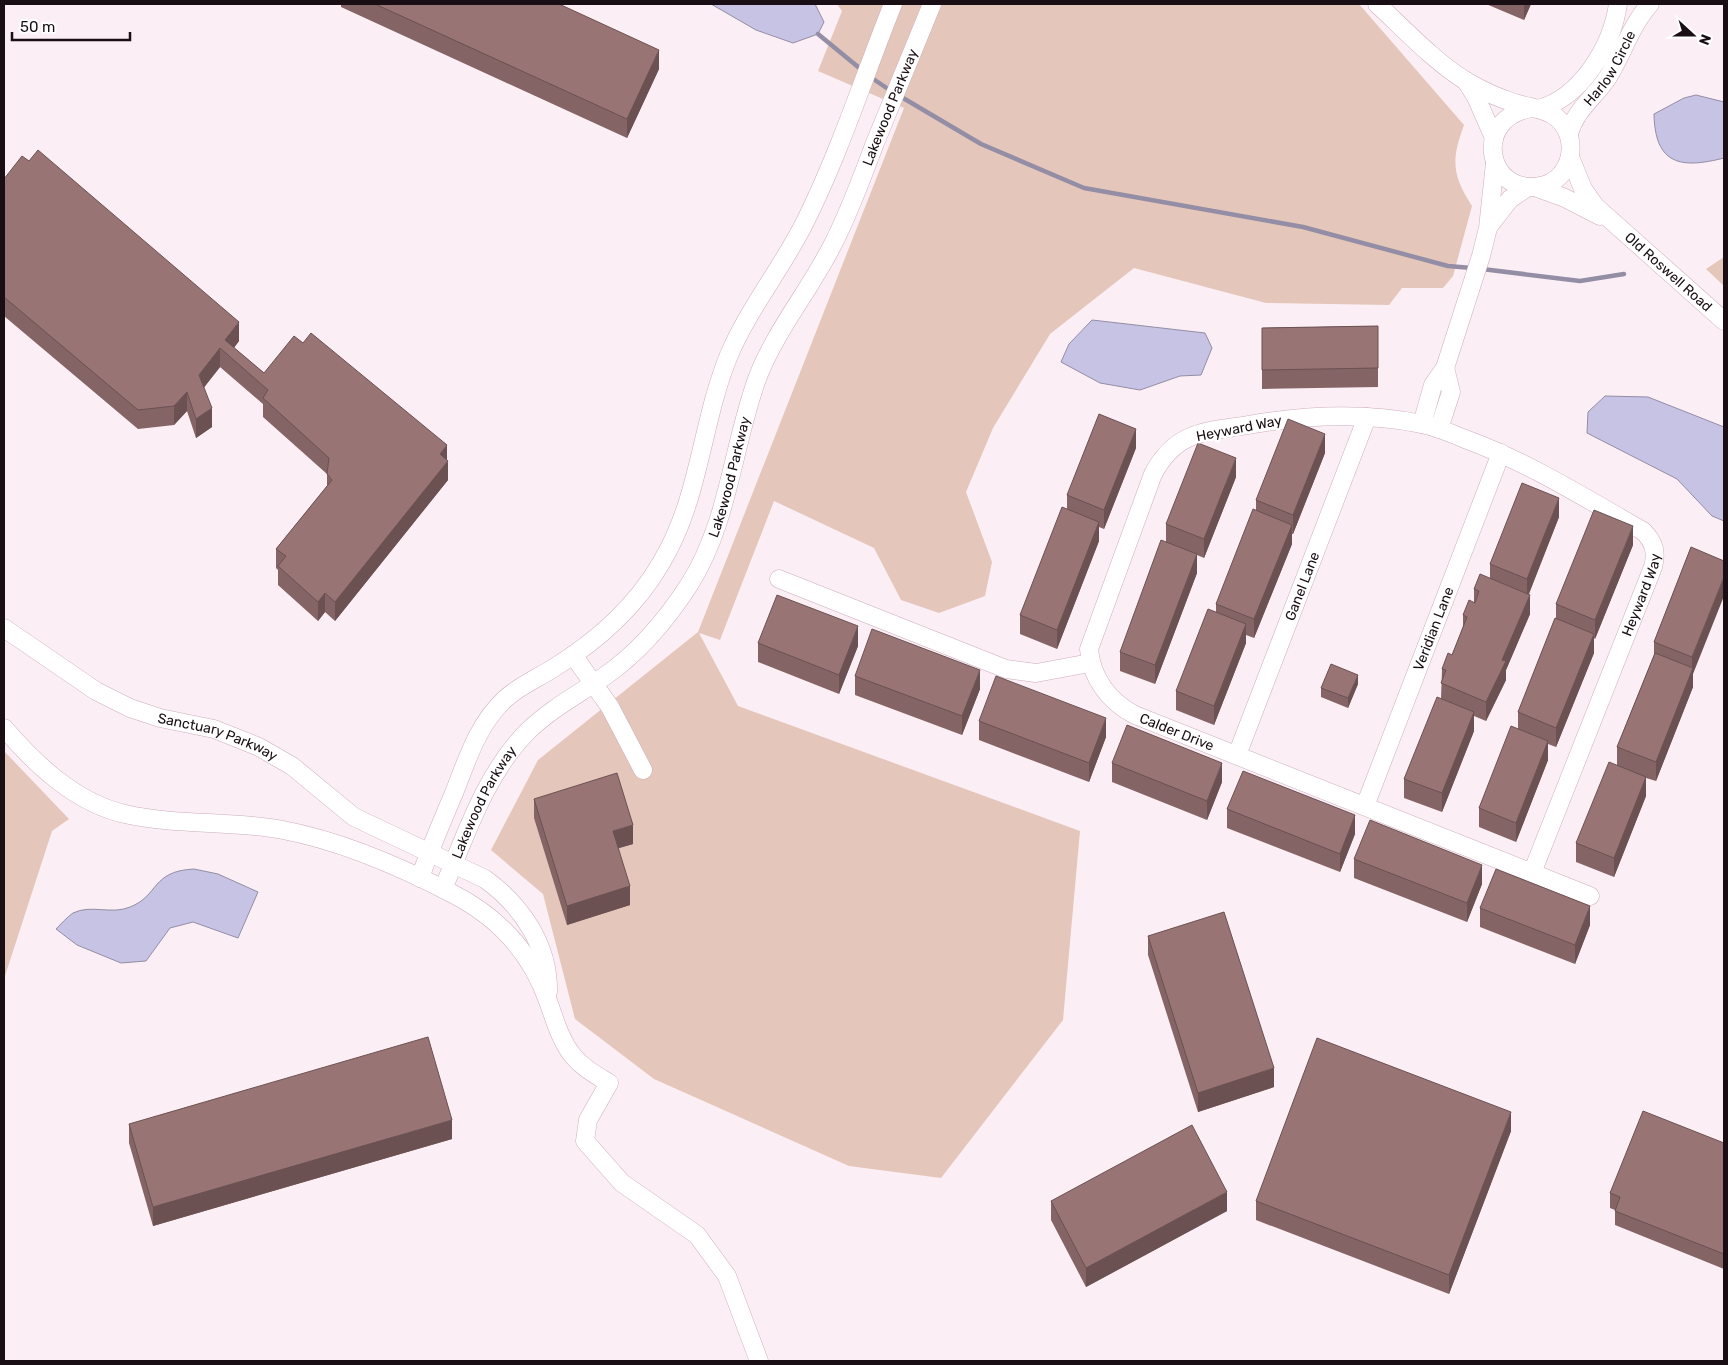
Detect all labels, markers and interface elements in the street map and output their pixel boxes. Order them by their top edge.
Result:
scale bar [12,10,130,42]
north arrow [1668,10,1718,60]
text: 50 m [20,18,55,36]
street label: Harlow Circle [1580,28,1640,110]
text: N [1695,32,1714,47]
street label: Lakewood Parkway [859,46,922,168]
street label: Old Roswell Road [1621,229,1715,315]
street label: Heyward Way [1195,412,1284,445]
street label: Lakewood Parkway [705,414,754,540]
street label: Ganel Lane [1282,549,1323,623]
street label: Heyward Way [1619,553,1664,639]
street label: Veridian Lane [1410,584,1458,673]
street label: Sanctuary Parkway [156,710,281,765]
street label: Calder Drive [1137,710,1217,755]
street label: Lakewood Parkway [448,743,520,861]

